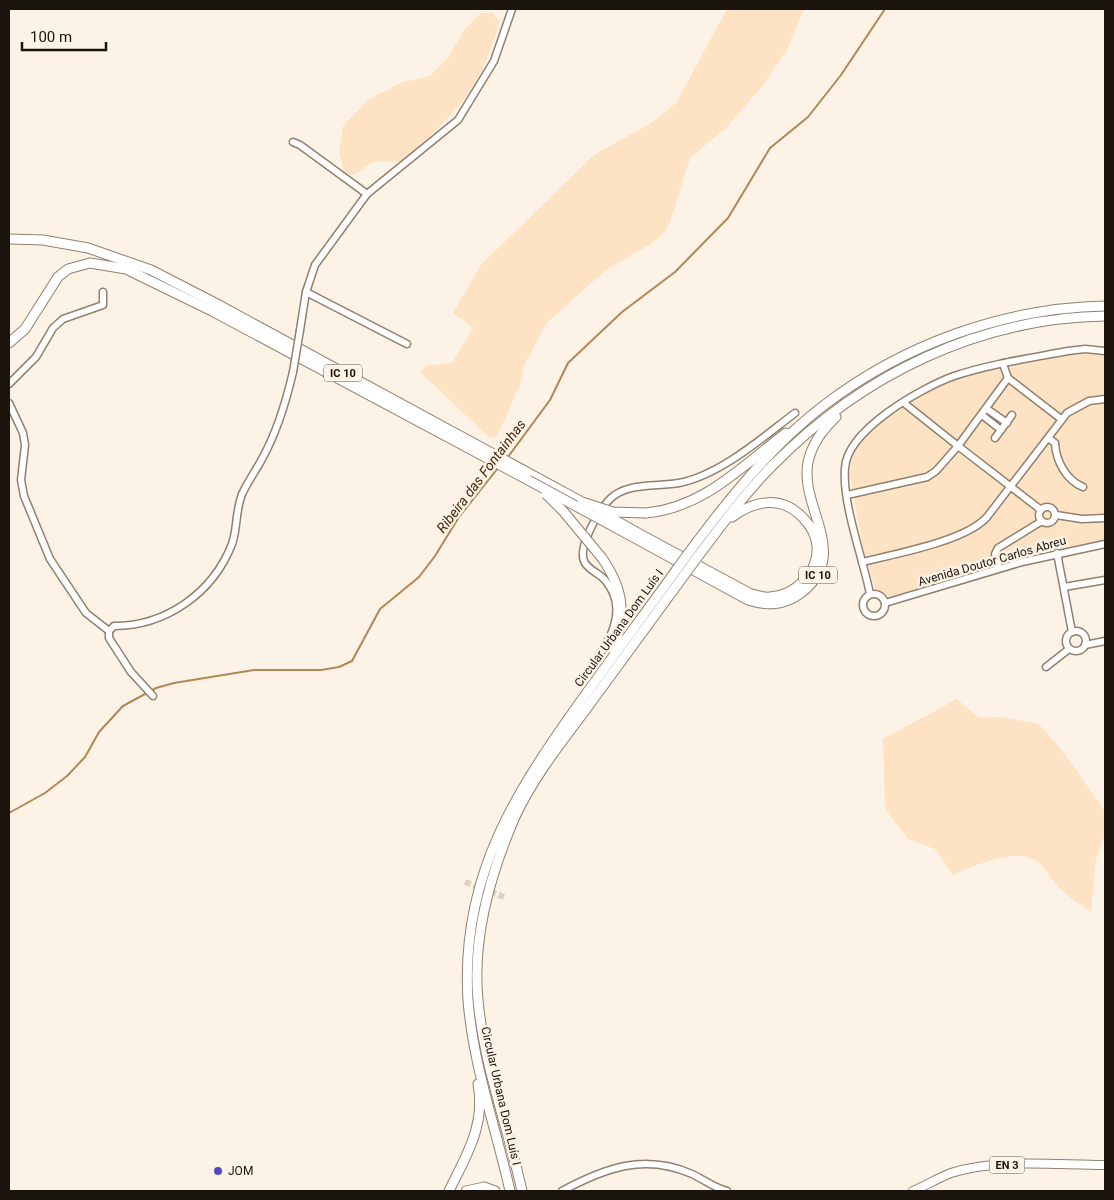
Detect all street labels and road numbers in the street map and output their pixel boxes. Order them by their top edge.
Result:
road number: IC 10 [324,364,362,382]
street label: Avenida Doutor Carlos Abreu [916,533,1068,589]
road number: IC 10 [799,566,837,584]
street label: Circular Urbana Dom Luís I [572,567,666,689]
street label: Circular Urbana Dom Luís I [478,1025,524,1167]
road number: EN 3 [990,1156,1024,1174]

